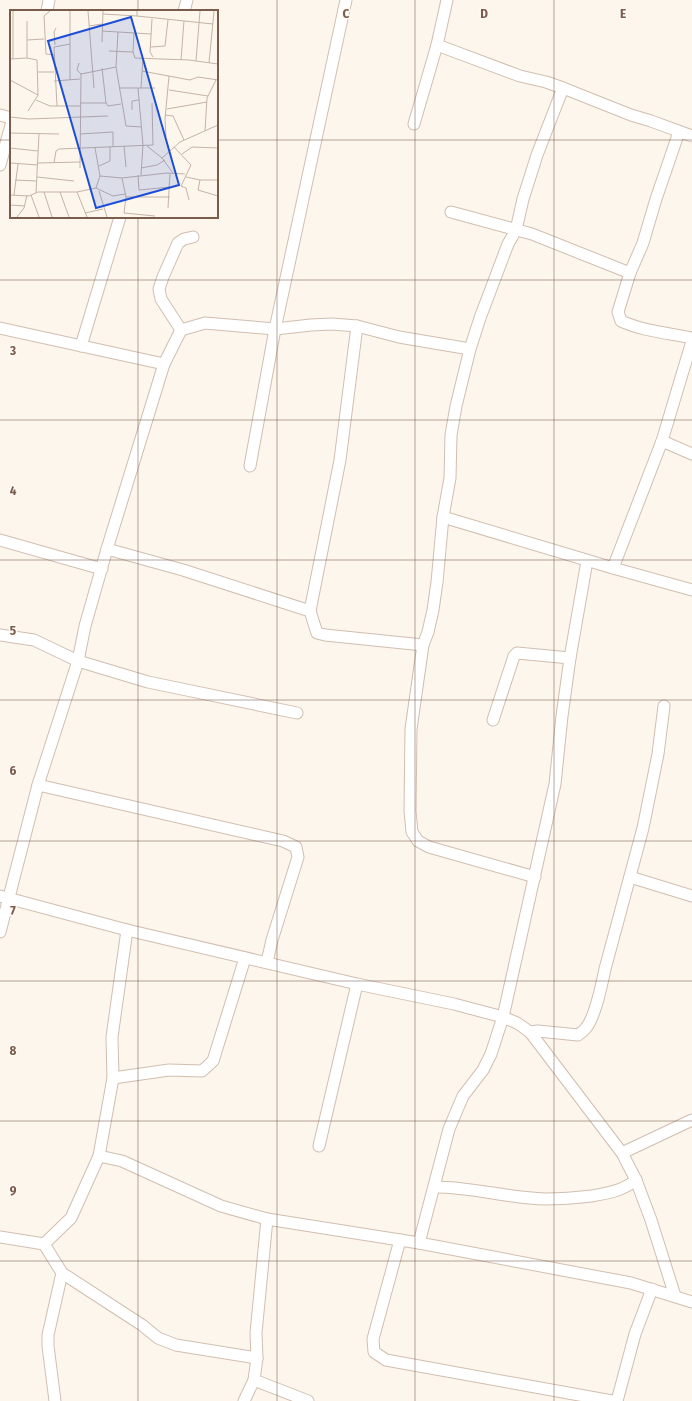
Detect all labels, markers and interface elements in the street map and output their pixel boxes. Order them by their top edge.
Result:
text: C [343,6,350,21]
text: D [480,6,488,21]
text: E [620,6,626,21]
inset map [10,10,218,218]
text: 3 [9,343,16,358]
text: 4 [10,483,17,498]
text: 5 [10,623,16,638]
text: 6 [10,763,17,778]
text: 7 [10,903,16,918]
text: 8 [10,1043,17,1058]
text: 9 [10,1183,17,1198]

